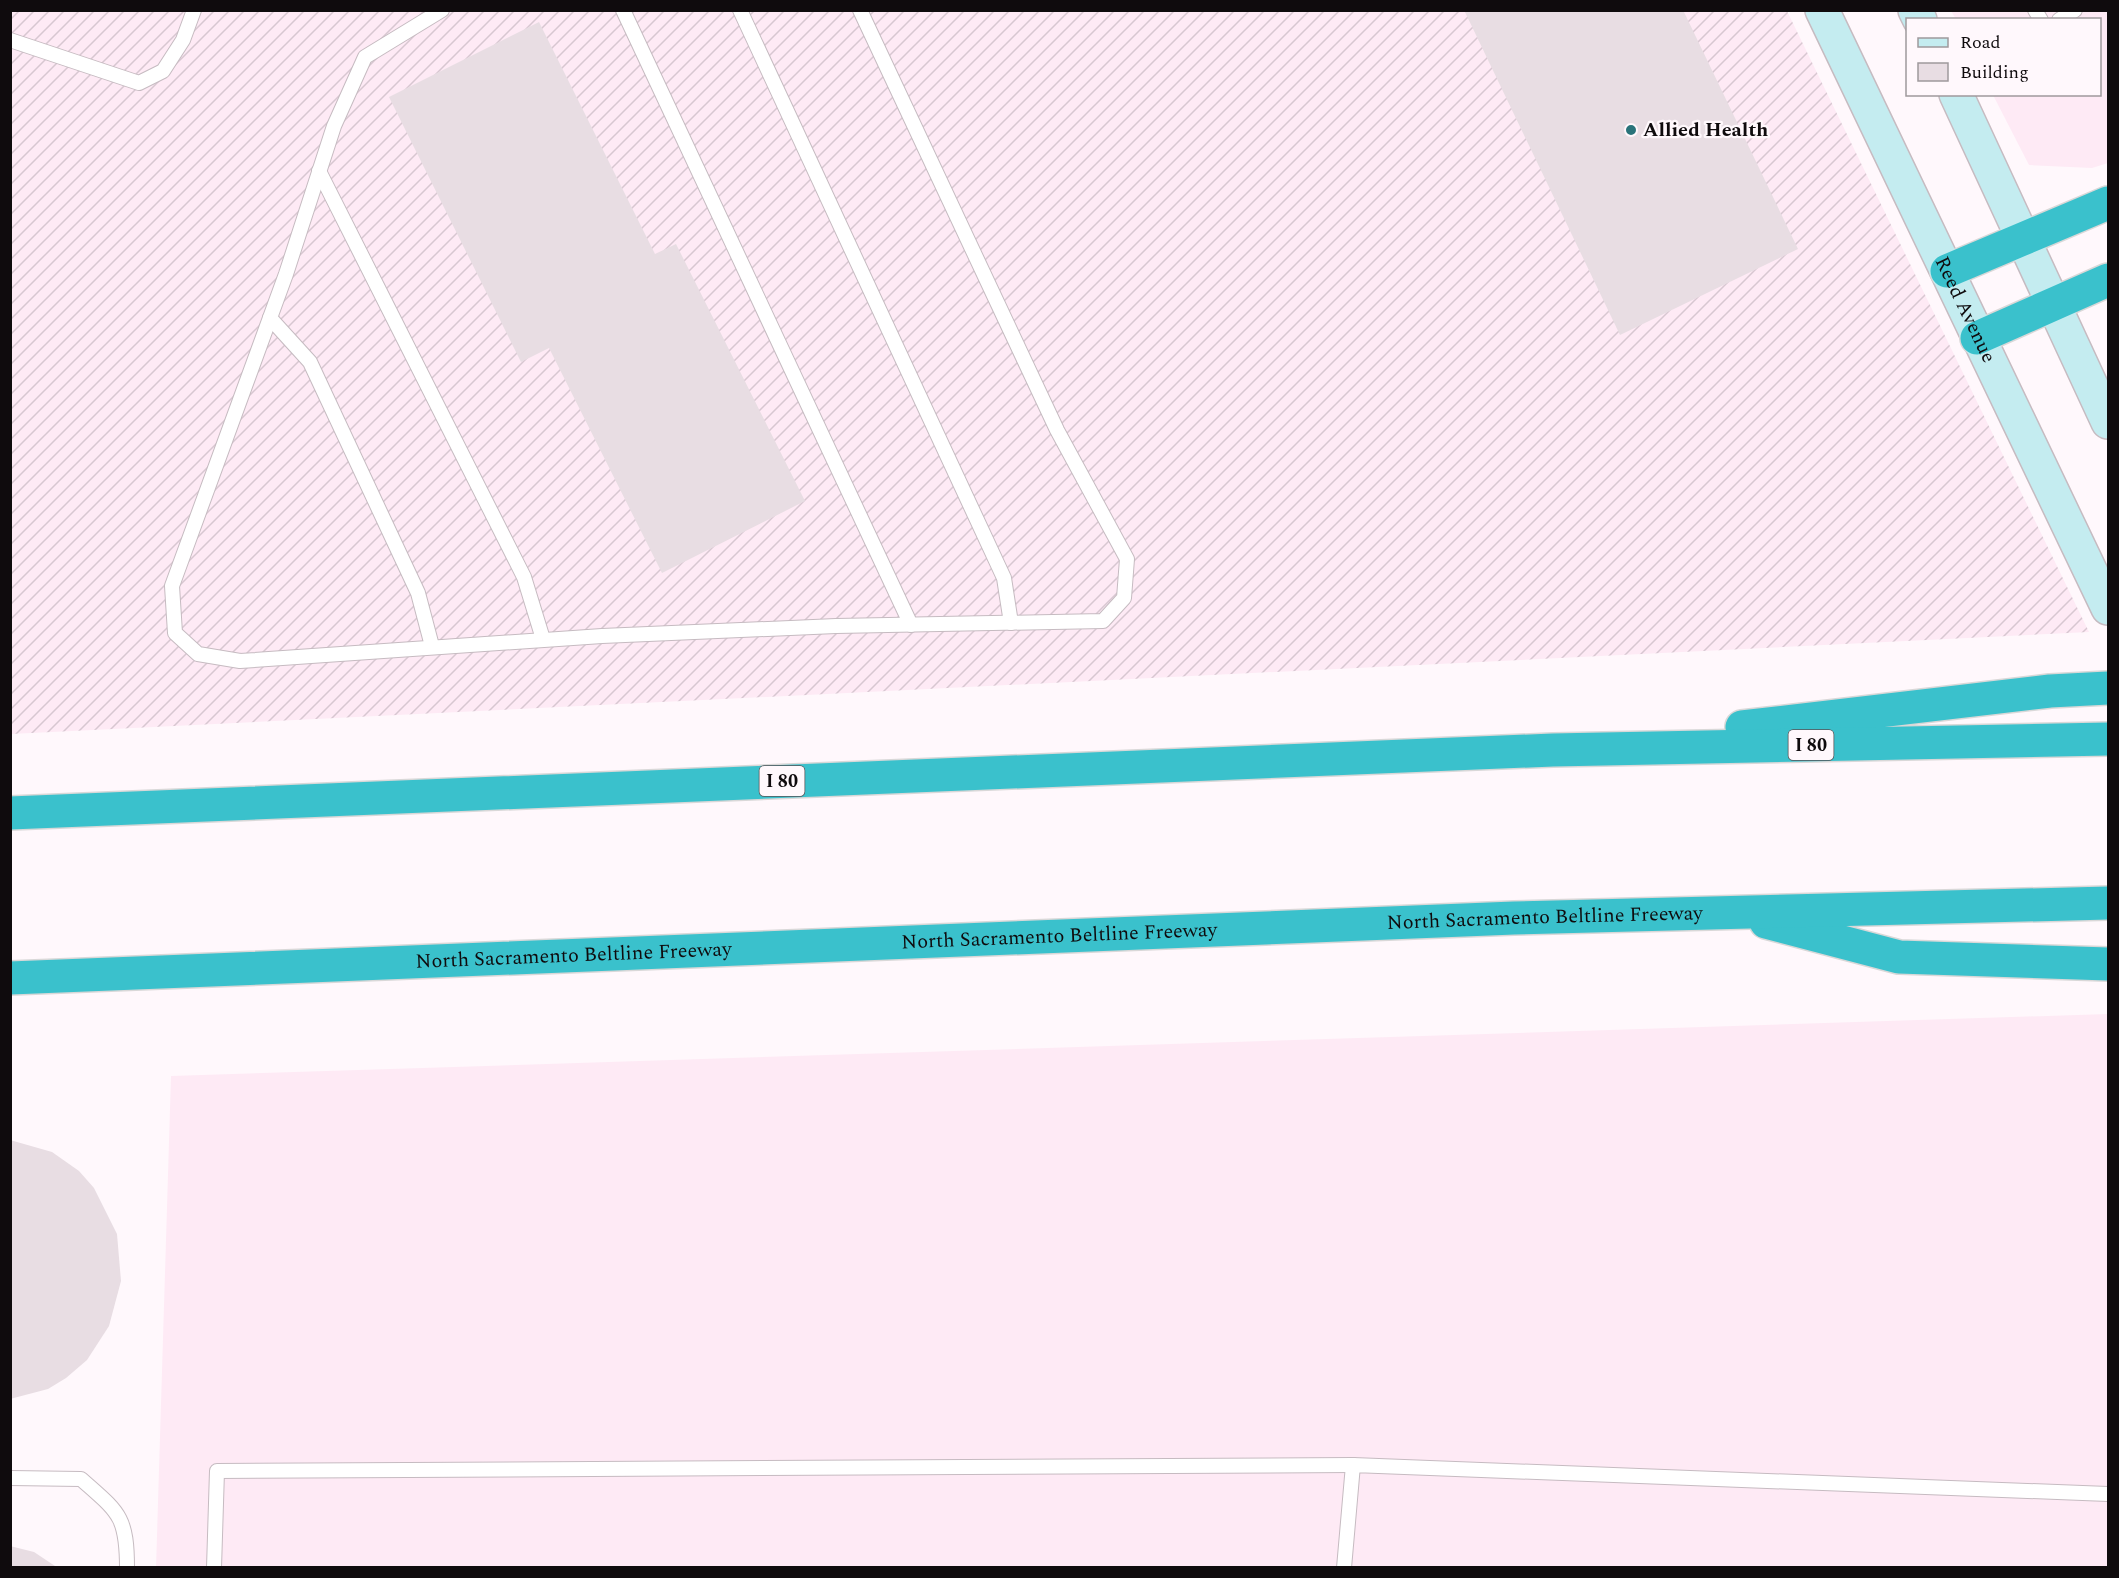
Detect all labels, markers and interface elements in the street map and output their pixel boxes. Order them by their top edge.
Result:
legend [1906,18,2101,96]
text: Road [1960,29,2001,56]
text: Building [1960,59,2029,86]
place label: Allied Health [1643,115,1768,145]
marker: Allied Health [1624,123,1638,137]
street label: Reed Avenue [1927,251,2004,368]
road number: I 80 [1788,730,1834,760]
road number: I 80 [760,766,804,796]
street label: North Sacramento Beltline Freeway [1386,898,1705,938]
street label: North Sacramento Beltline Freeway [901,915,1219,957]
street label: North Sacramento Beltline Freeway [415,934,733,977]

